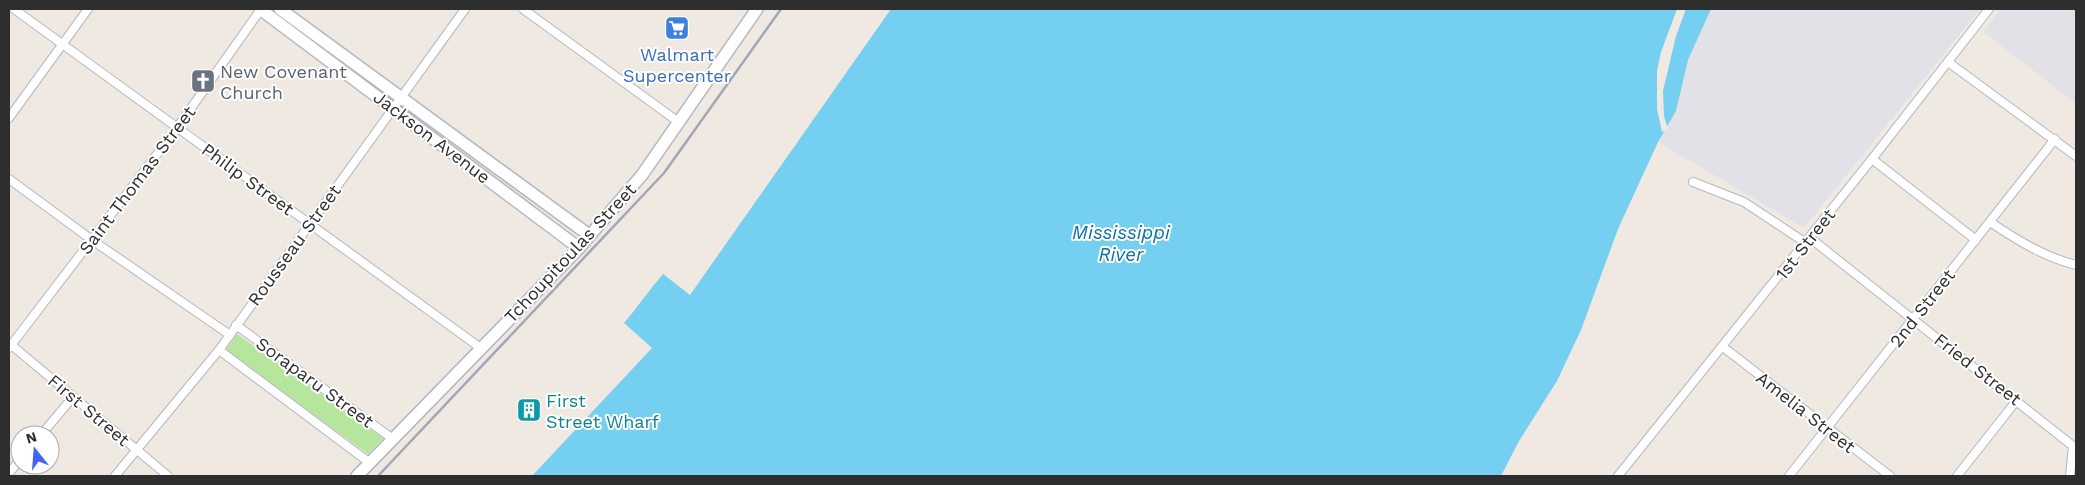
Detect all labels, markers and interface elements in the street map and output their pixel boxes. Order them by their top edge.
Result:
supermarket icon: Walmart Supercenter [664,15,690,41]
place label: Walmart Supercenter [623,44,731,86]
place label: New Covenant Church [220,61,347,103]
church icon: New Covenant Church [190,68,216,94]
street label: Jackson Avenue [370,86,494,188]
street label: Saint Thomas Street [74,101,200,258]
street label: Philip Street [198,139,299,220]
street label: Tchoupitoulas Street [500,179,640,327]
street label: Rousseau Street [243,180,345,310]
street label: 1st Street [1771,204,1840,284]
water label: Mississippi River [1072,221,1171,266]
street label: 2nd Street [1885,264,1959,351]
street label: Fried Street [1930,329,2026,410]
street label: Soraparu Street [252,332,378,432]
street label: Amelia Street [1752,367,1860,457]
street label: First Street [44,370,134,450]
place label: First Street Wharf [546,390,659,432]
building icon: First Street Wharf [516,397,542,423]
north arrow [10,425,60,475]
text: N [24,428,38,447]

